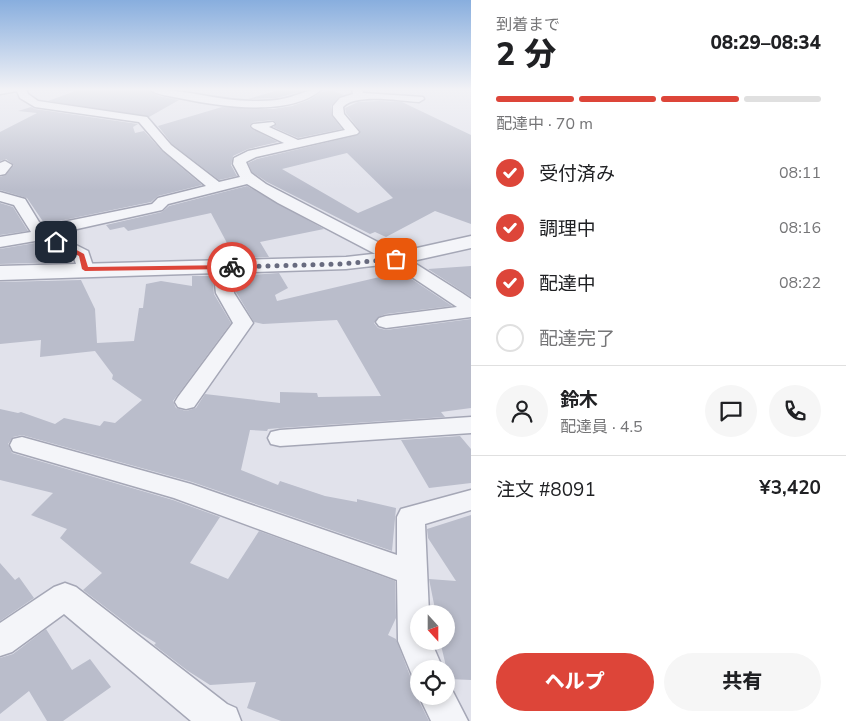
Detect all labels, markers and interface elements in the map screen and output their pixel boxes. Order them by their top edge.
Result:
text: 到着まで [496,14,560,36]
text: 08:29–08:34 [710,30,821,56]
text: 2 分 [496,33,556,76]
text: 配達中 · 70 m [496,113,593,135]
icon: check [496,159,524,187]
text: 受付済み [539,161,615,187]
text: 08:11 [779,162,821,184]
icon: check [496,214,524,242]
text: 調理中 [539,216,596,242]
text: 08:16 [779,217,821,239]
pin [35,221,77,263]
icon: home [42,228,70,256]
pin [375,238,417,280]
courier [207,242,257,292]
icon: bag [382,245,410,273]
icon: bike [218,253,246,281]
icon: check [496,269,524,297]
text: 配達中 [539,271,596,297]
text: 08:22 [779,272,821,294]
text: 配達完了 [539,326,615,352]
button: person [496,385,548,437]
button: chat [705,385,757,437]
button: phone [769,385,821,437]
text: 鈴木 [560,387,598,413]
text: 配達員 · 4.5 [560,416,643,438]
text: ¥3,420 [759,475,821,501]
text: 注文 #8091 [496,477,596,503]
north arrow [410,605,455,650]
map controls [410,605,455,705]
button: ヘルプ [496,653,654,711]
button: 共有 [664,653,821,711]
button: locate [410,660,455,705]

